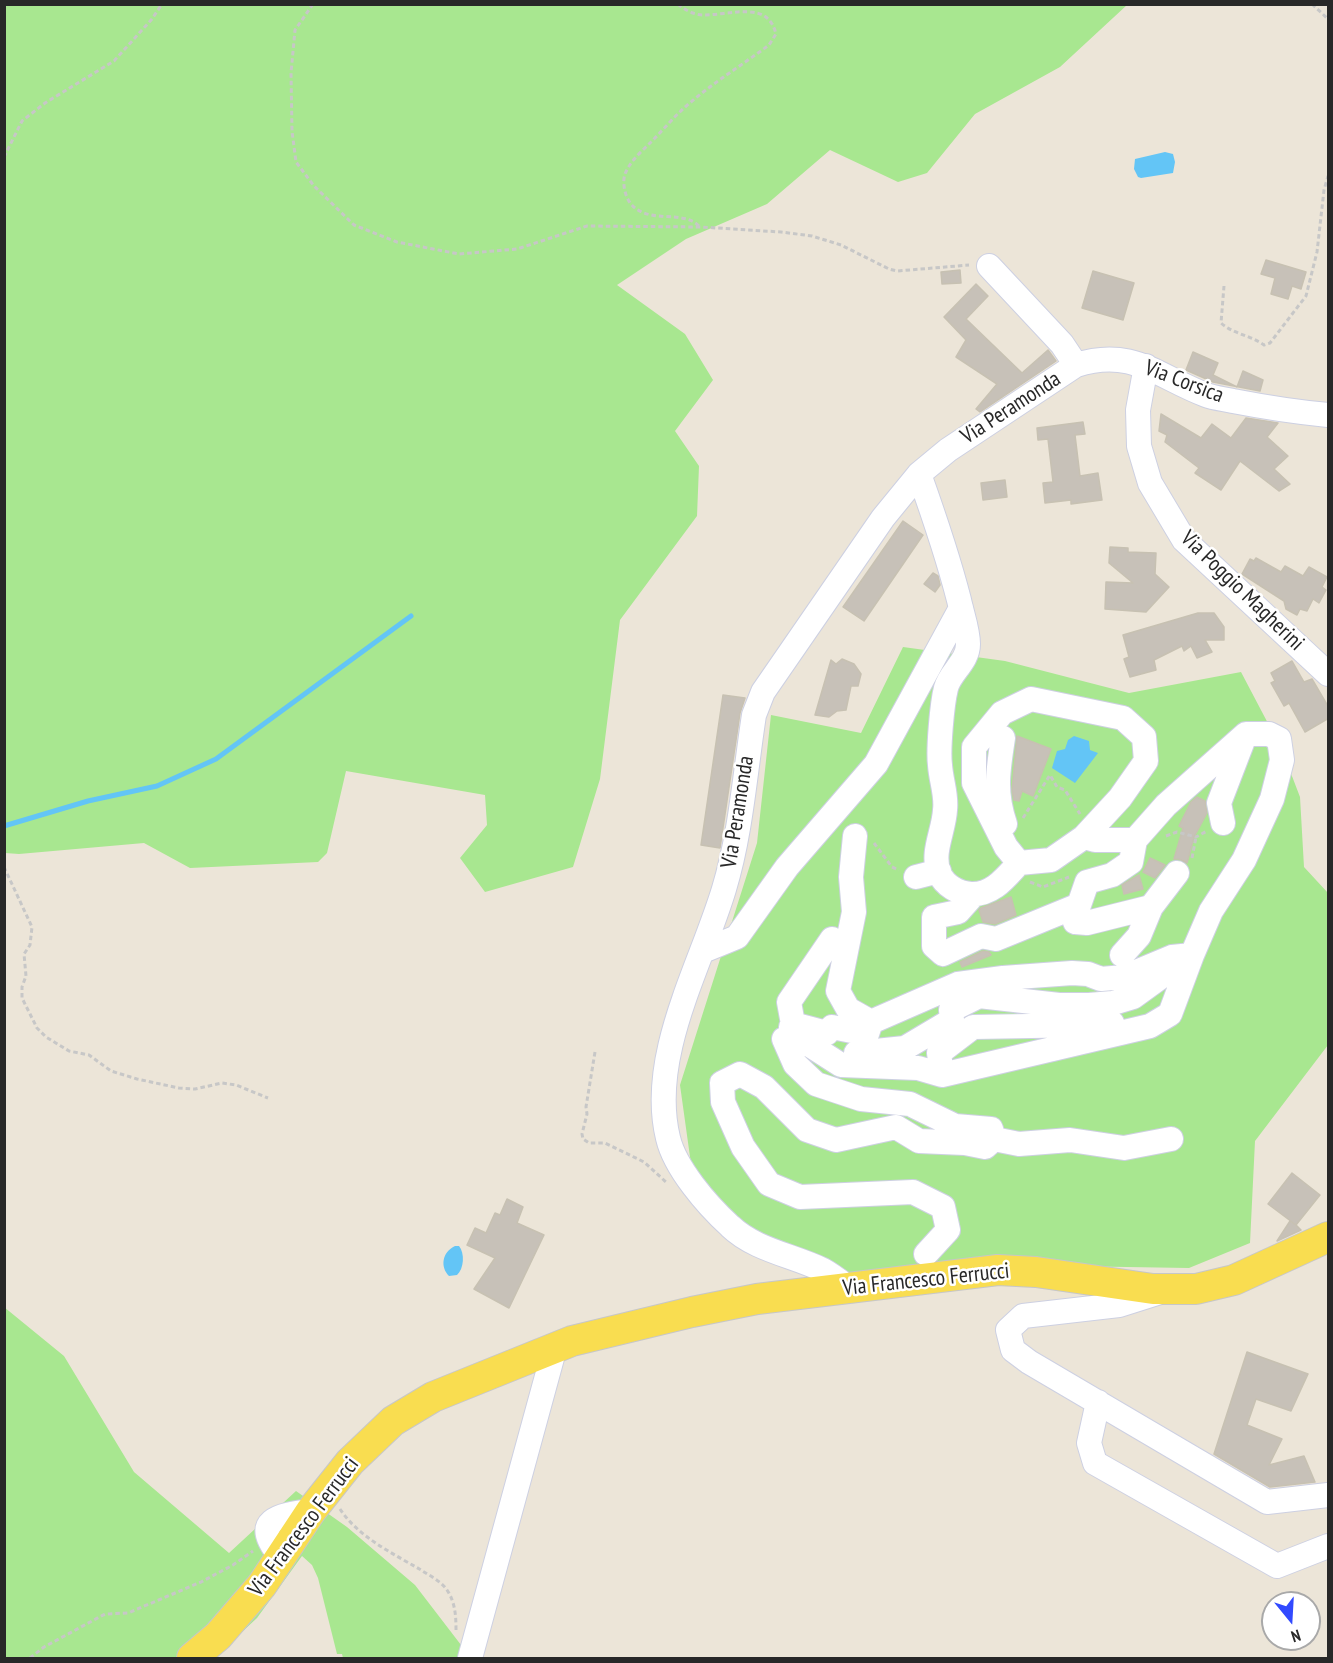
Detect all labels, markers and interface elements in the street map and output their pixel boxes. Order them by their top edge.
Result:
street label: Via Corsica [1141,355,1227,409]
street label: Via Peramonda [956,366,1066,450]
street label: Via Poggio Magherini [1175,525,1309,657]
street label: Via Peramonda [716,754,760,870]
street label: Via Francesco Ferrucci [841,1258,1011,1302]
street label: Via Francesco Ferrucci [243,1452,365,1602]
north arrow [1261,1591,1321,1651]
text: N [1289,1625,1303,1647]

